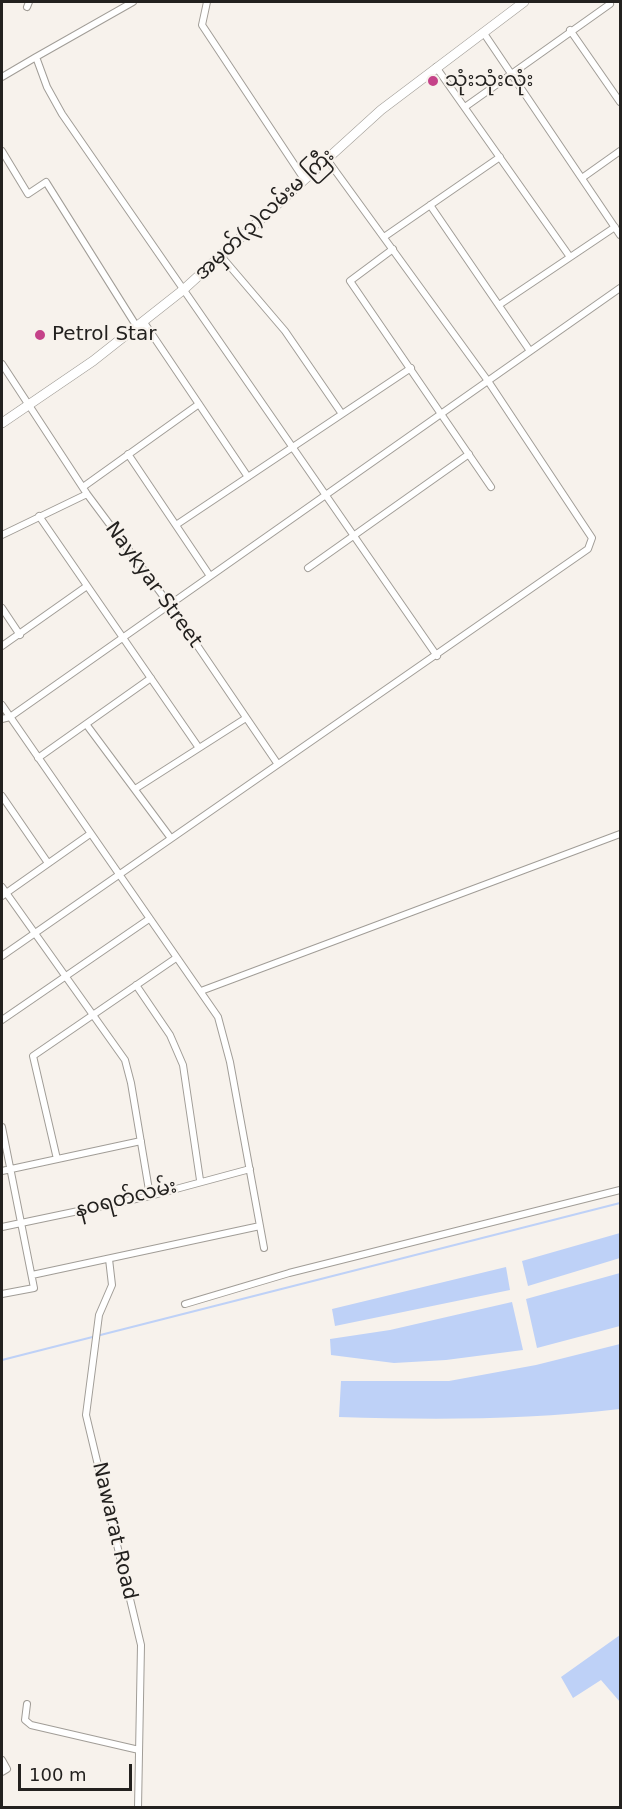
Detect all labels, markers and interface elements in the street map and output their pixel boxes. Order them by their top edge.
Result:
place label: သုံးသုံးလုံး [445,69,533,93]
marker: သုံးသုံးလုံး [426,74,440,88]
street label: အမှတ်(၃)လမ်းမ ကြီး [190,144,340,286]
place label: Petrol Star [52,323,156,347]
marker: Petrol Star [33,328,47,342]
street label: Naykyar Street [99,518,207,652]
street label: နဝရတ်လမ်း [73,1175,179,1223]
street label: Nawarat Road [86,1460,142,1602]
scale bar [21,1752,135,1790]
text: 100 m [29,1764,87,1785]

